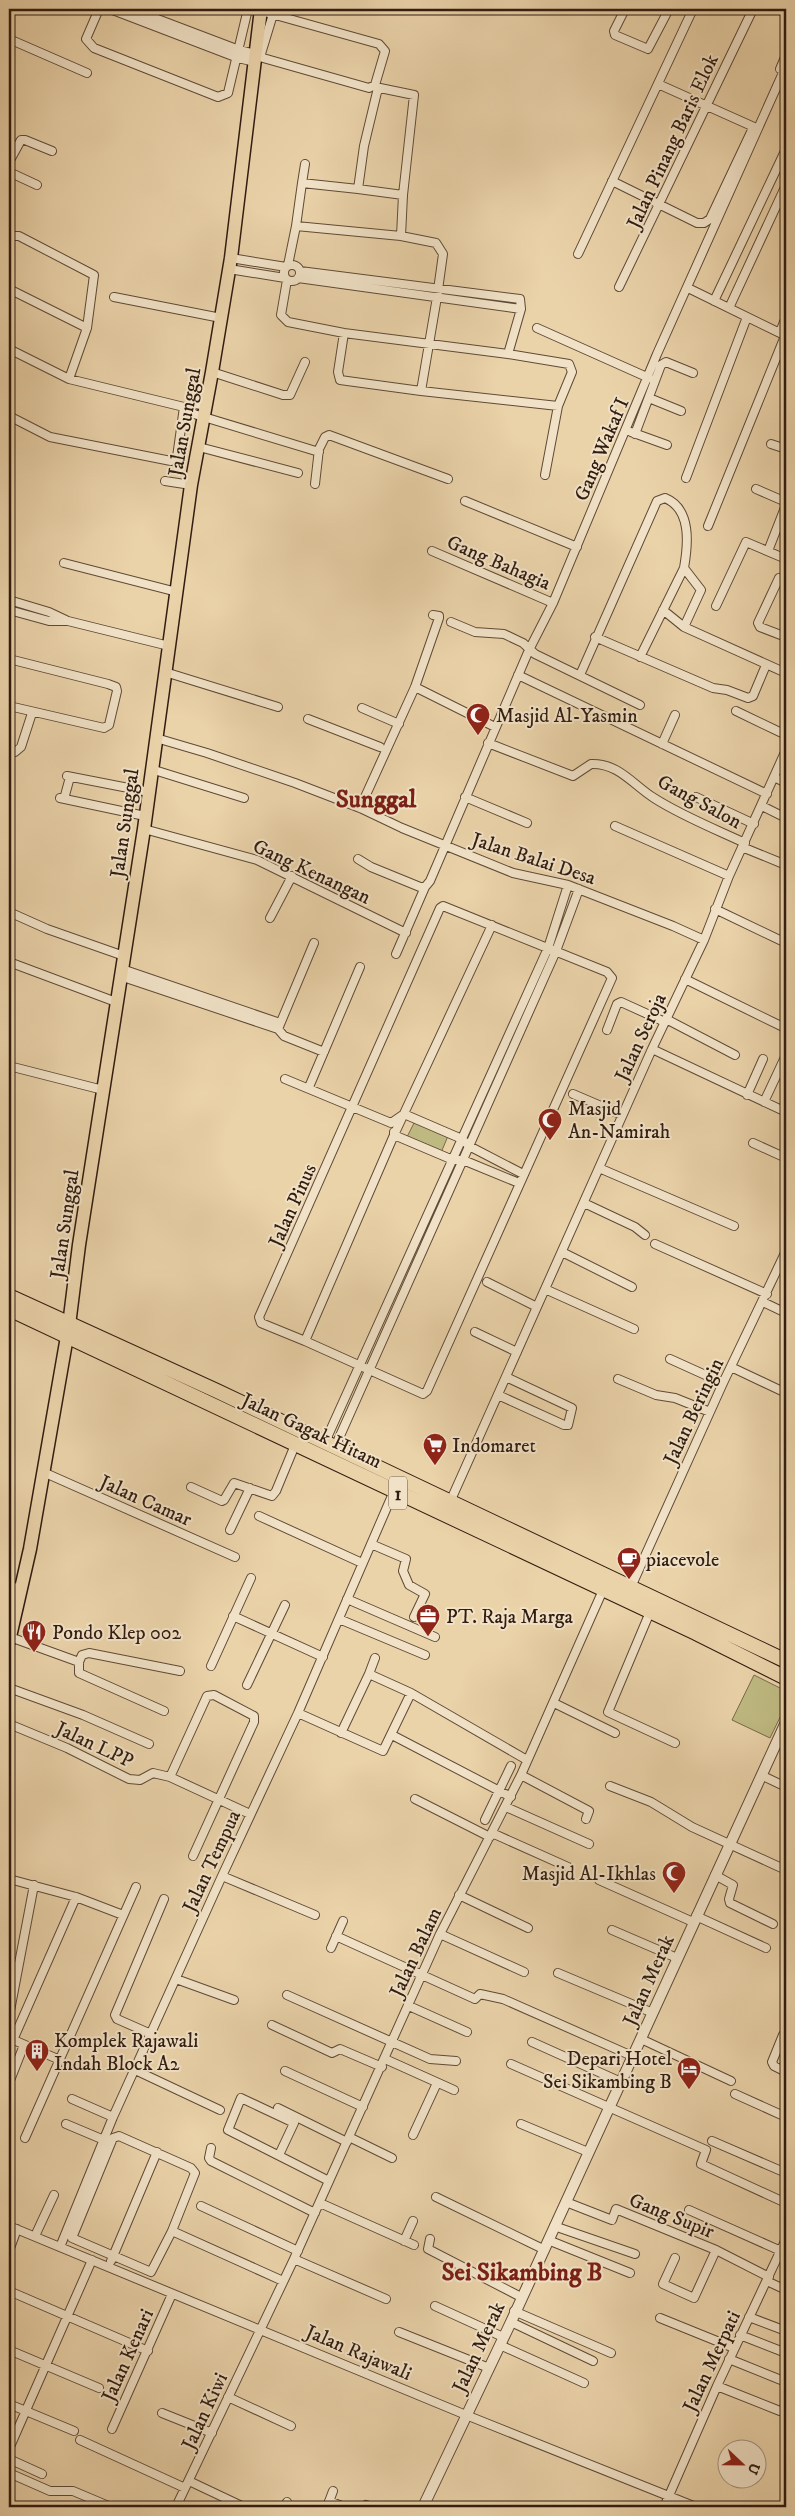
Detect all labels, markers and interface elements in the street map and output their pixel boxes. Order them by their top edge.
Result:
street label: Jalan Pinang Baris Elok [621,50,725,235]
street label: Jalan Sunggal [163,366,207,481]
street label: Gang Wakaf I [569,394,635,505]
street label: Gang Bahagia [443,530,555,597]
mosque icon: Masjid Al-Yasmin [465,702,491,736]
place label: Masjid Al-Yasmin [496,704,638,729]
street label: Jalan Sunggal [105,767,146,881]
street label: Gang Salon [653,770,746,835]
district label: Sunggal [336,784,417,815]
street label: Jalan Balai Desa [467,827,599,891]
street label: Gang Kenangan [248,834,375,911]
street label: Jalan Seroja [609,989,673,1088]
place label: Masjid An-Namirah [568,1097,671,1145]
mosque icon: Masjid An-Namirah [537,1107,563,1141]
street label: Jalan Pinus [263,1160,323,1253]
street label: Jalan Sunggal [45,1168,86,1282]
street label: Jalan Beringin [658,1354,730,1471]
street label: Jalan Gagak Hitam [235,1387,386,1475]
supermarket icon: Indomaret [422,1432,448,1466]
place label: Indomaret [452,1434,536,1459]
street label: Jalan Camar [94,1469,196,1533]
road number: 1 [389,1476,407,1510]
cafe icon: piacevole [616,1546,642,1580]
place label: piacevole [645,1548,719,1573]
office icon: PT. Raja Marga [415,1603,441,1637]
place label: PT. Raja Marga [446,1605,574,1630]
restaurant icon: Pondo Klep 002 [21,1619,47,1653]
place label: Pondo Klep 002 [52,1621,181,1646]
street label: Jalan LPP [50,1716,138,1774]
street label: Jalan Tempua [177,1806,247,1919]
mosque icon: Masjid Al-Ikhlas [661,1860,687,1894]
place label: Masjid Al-Ikhlas [522,1862,656,1887]
street label: Jalan Balam [384,1904,448,2003]
street label: Jalan Merak [617,1931,681,2032]
place label: Komplek Rajawali Indah Block A2 [54,2029,198,2077]
building icon: Komplek Rajawali Indah Block A2 [24,2038,50,2072]
place label: Depari Hotel Sei Sikambing B [543,2047,672,2095]
hotel icon: Depari Hotel Sei Sikambing B [676,2056,702,2090]
street label: Gang Supir [625,2188,718,2245]
district label: Sei Sikambing B [441,2257,603,2288]
street label: Jalan Merak [447,2298,511,2399]
street label: Jalan Kenari [96,2305,160,2408]
street label: Jalan Merpati [677,2307,747,2418]
street label: Jalan Rajawali [300,2319,415,2387]
street label: Jalan Kiwi [176,2369,234,2456]
north arrow [718,2438,768,2488]
text: U [743,2460,764,2477]

